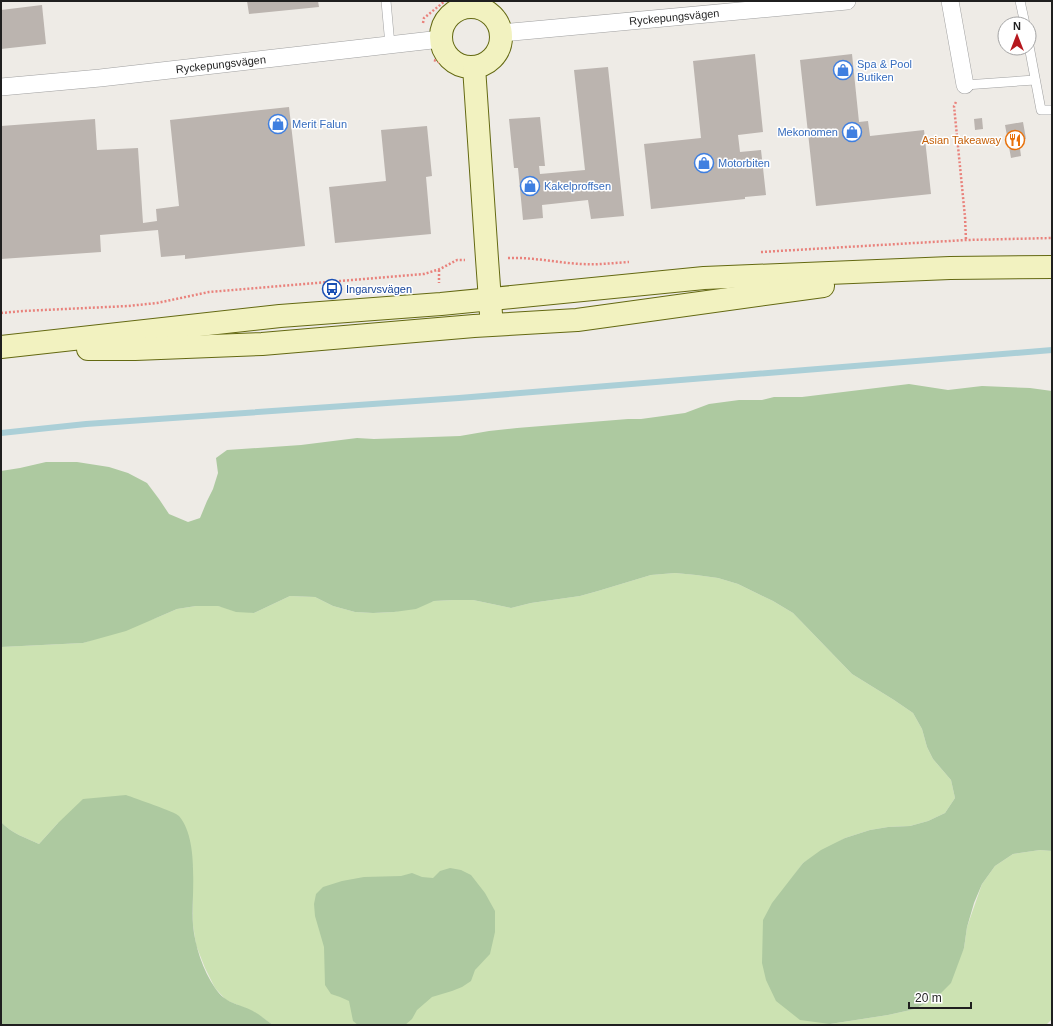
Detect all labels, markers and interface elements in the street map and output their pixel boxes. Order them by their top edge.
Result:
street label: Ryckepungsvägen [629,7,720,27]
north arrow [997,16,1037,56]
text: N [1013,20,1021,32]
street label: Ryckepungsvägen [175,53,266,75]
place label: Spa & Pool Butiken [857,58,912,83]
shop icon: Spa & Pool Butiken [832,59,854,81]
shop icon: Merit Falun [267,113,289,135]
place label: Merit Falun [292,118,347,130]
shop icon: Mekonomen [841,121,863,143]
place label: Mekonomen [777,126,838,138]
restaurant icon: Asian Takeaway [1004,129,1026,151]
place label: Asian Takeaway [922,134,1001,146]
shop icon: Motorbiten [693,152,715,174]
place label: Motorbiten [718,157,770,169]
shop icon: Kakelproffsen [519,175,541,197]
place label: Kakelproffsen [544,180,611,192]
bus stop icon: Ingarvsvägen [321,278,343,300]
place label: Ingarvsvägen [346,283,412,295]
scale bar [909,984,971,1010]
text: 20 m [915,991,942,1005]

